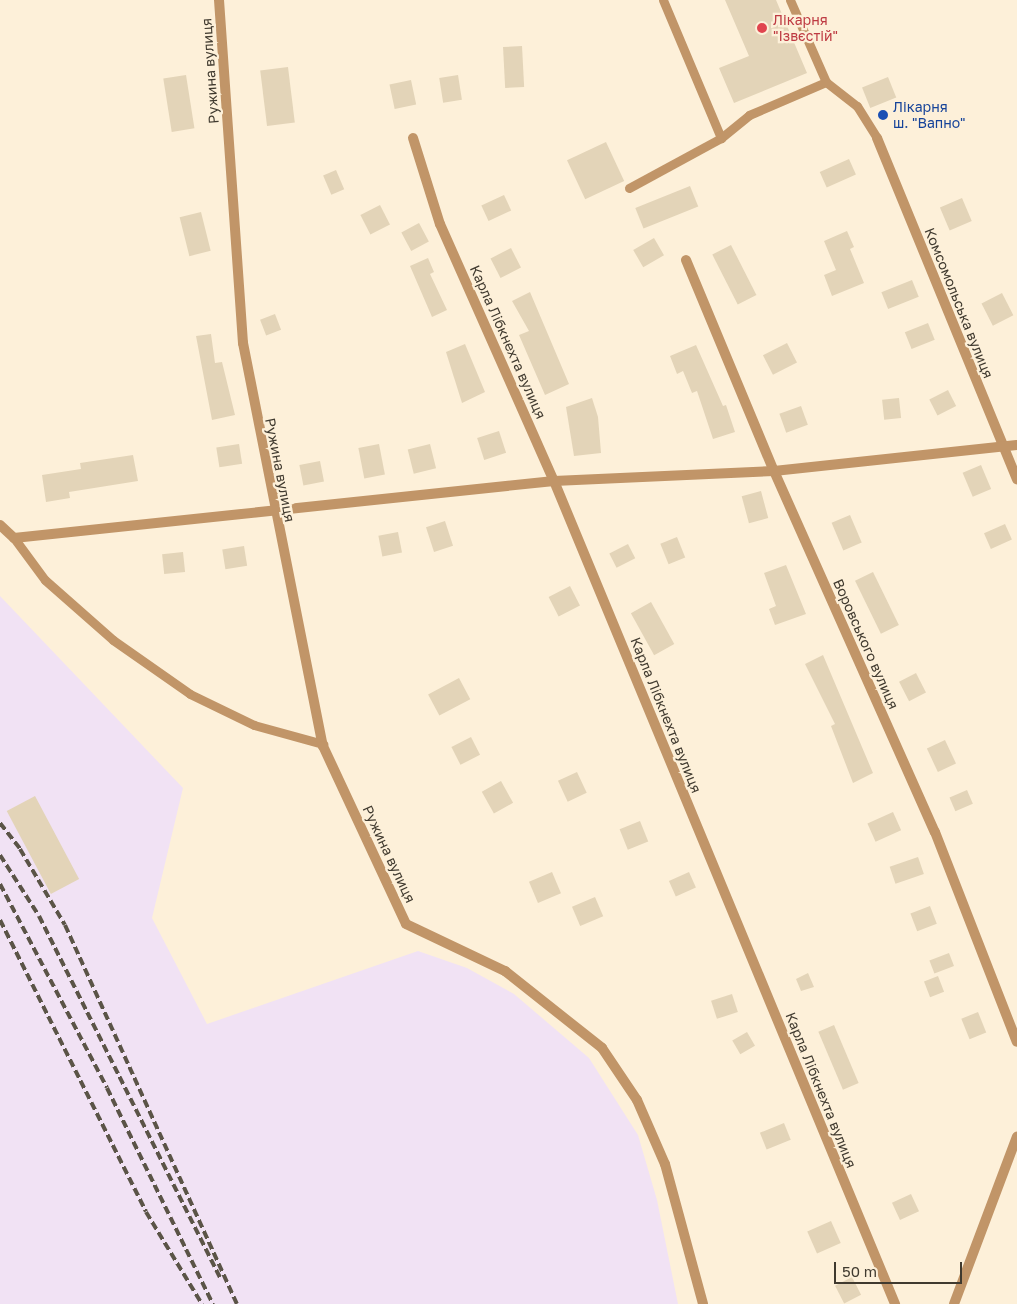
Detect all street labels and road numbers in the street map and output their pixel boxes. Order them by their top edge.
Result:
street label: Ружина вулиця [198,18,222,124]
street label: Комсомольська вулиця [921,225,997,381]
street label: Карла Лібкнехта вулиця [466,262,550,422]
street label: Ружина вулиця [262,416,298,524]
street label: Воровського вулиця [830,576,902,712]
street label: Карла Лібкнехта вулиця [627,635,705,795]
street label: Ружина вулиця [359,802,419,906]
street label: Карла Лібкнехта вулиця [782,1010,860,1170]

